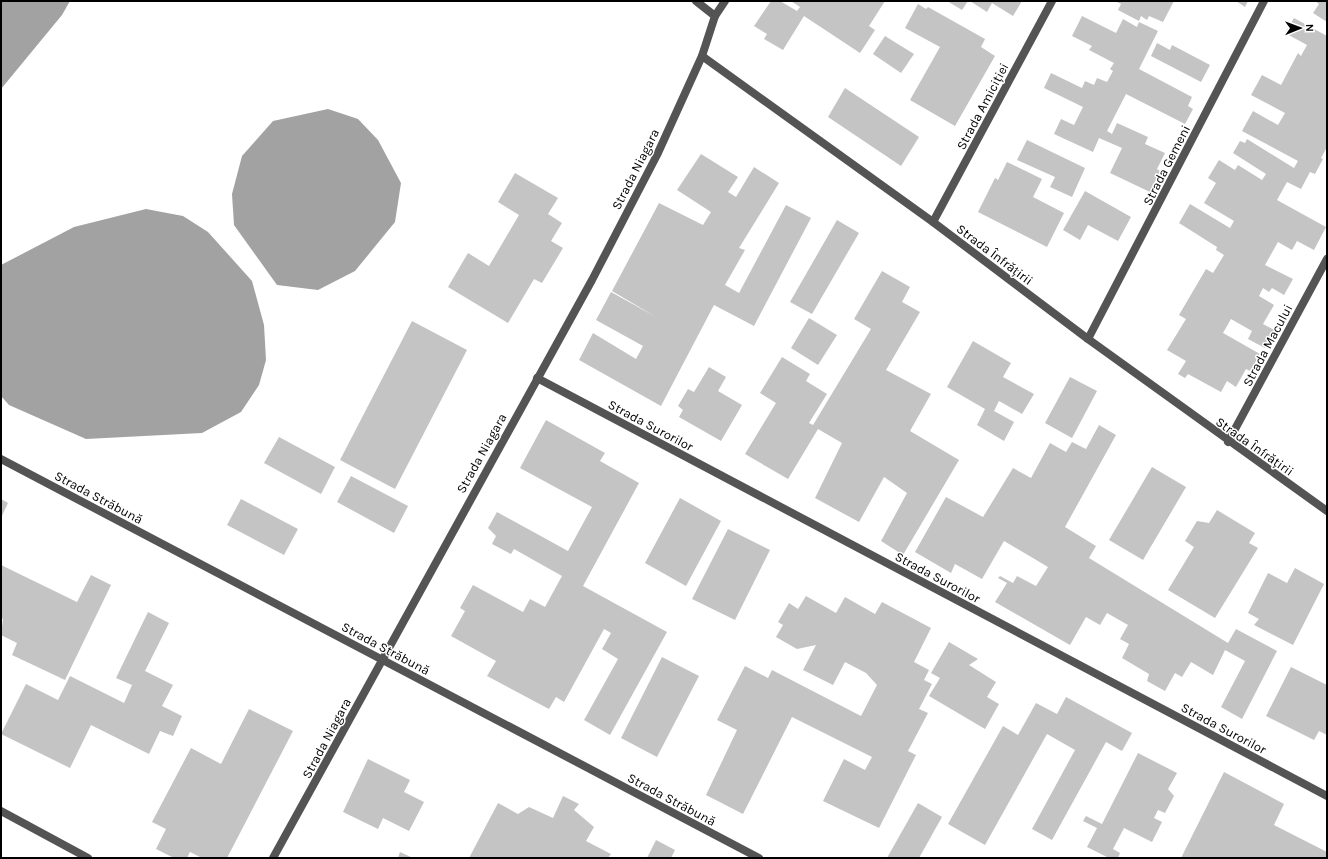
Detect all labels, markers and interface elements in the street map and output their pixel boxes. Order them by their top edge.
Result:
north arrow [1280,8,1320,48]
text: N [1303,24,1316,32]
street label: Strada Amiciției [953,60,1012,152]
street label: Strada Gemeni [1140,123,1193,208]
street label: Strada Niagara [609,126,662,212]
street label: Strada Înfrățirii [954,220,1036,288]
street label: Strada Macului [1240,302,1295,389]
street label: Strada Surorilor [606,397,696,454]
street label: Strada Niagara [453,411,510,496]
street label: Strada Înfrățirii [1213,413,1297,479]
street label: Strada Străbună [52,468,145,527]
street label: Strada Surorilor [893,549,983,606]
street label: Strada Străbună [339,619,432,678]
street label: Strada Niagara [299,695,354,781]
street label: Strada Surorilor [1179,700,1269,757]
street label: Strada Străbună [625,770,718,829]

